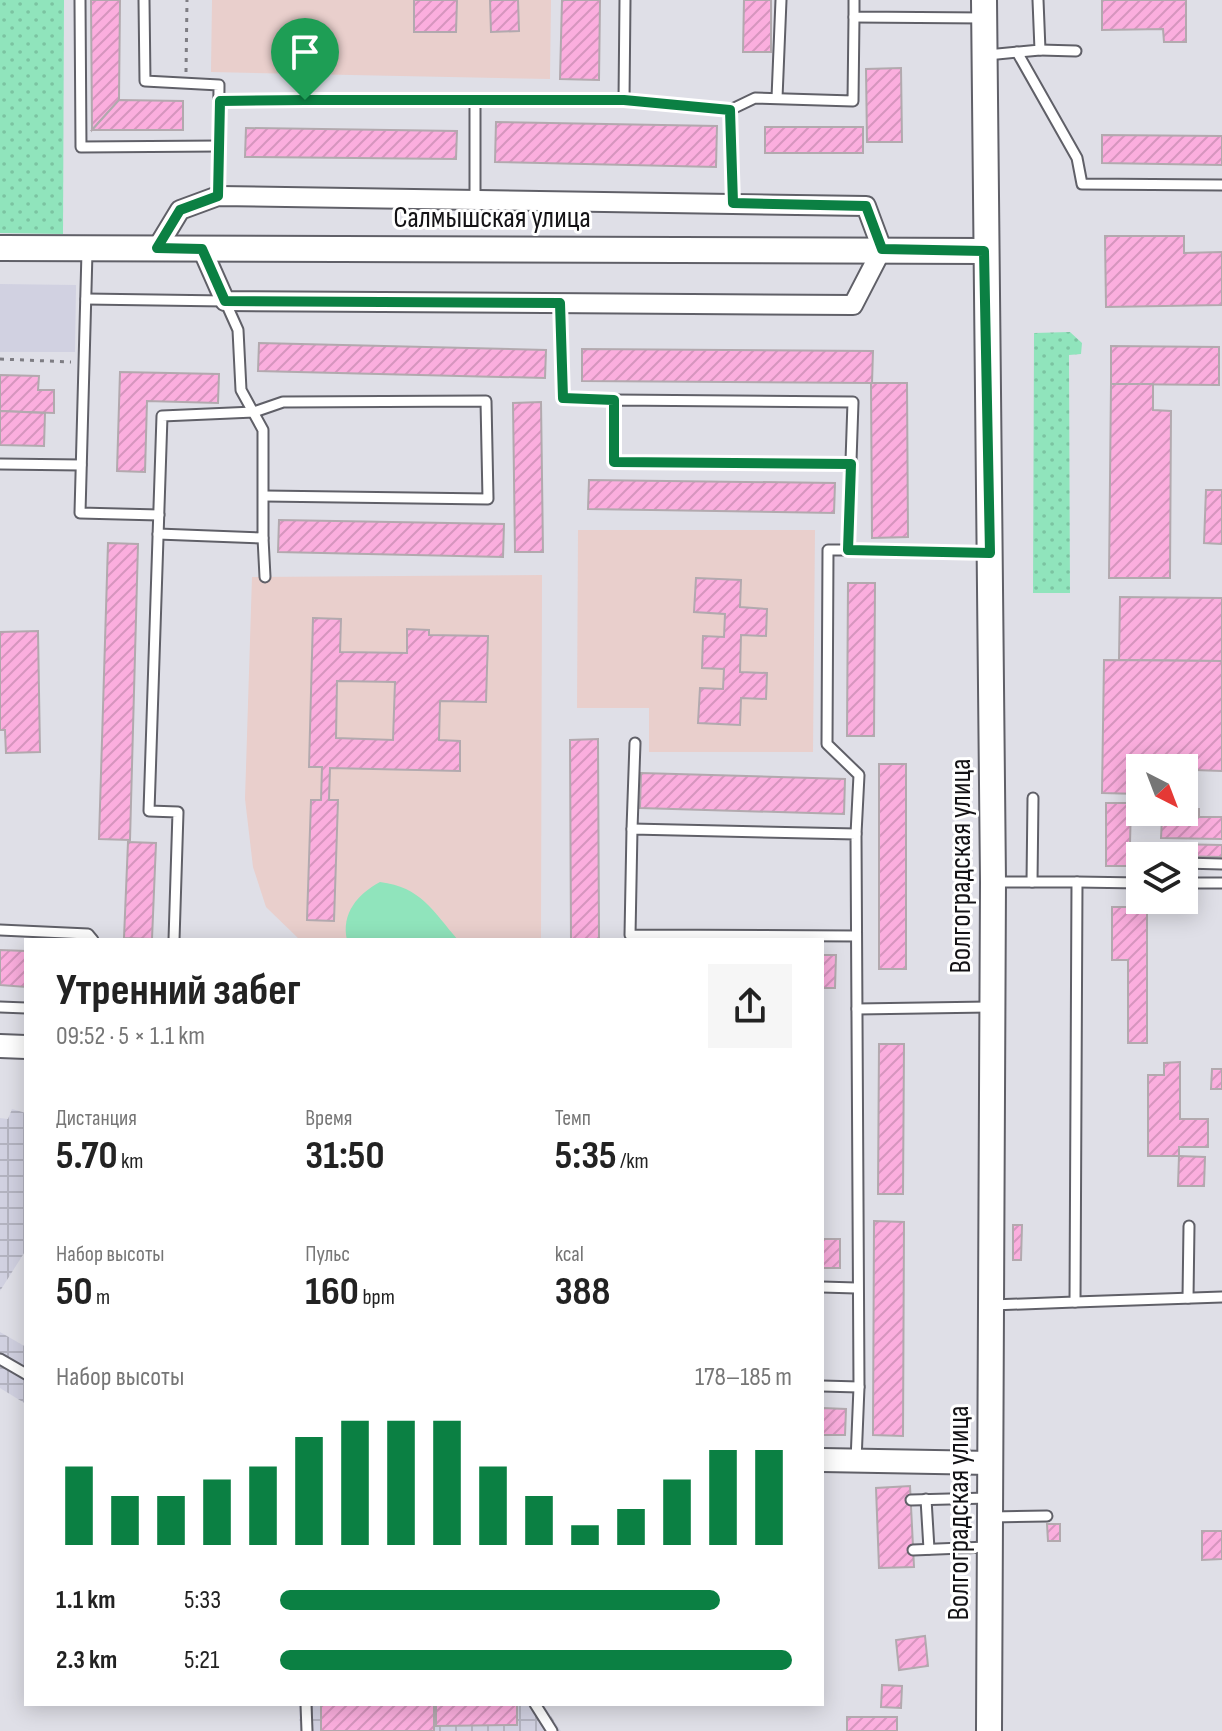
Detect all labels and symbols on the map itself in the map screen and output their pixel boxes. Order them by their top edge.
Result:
pin [271,18,339,100]
street label: Салмышская улица [393,200,591,236]
north arrow [1126,754,1198,826]
street label: Волгоградская улица [943,758,979,974]
street label: Волгоградская улица [941,1405,977,1621]

